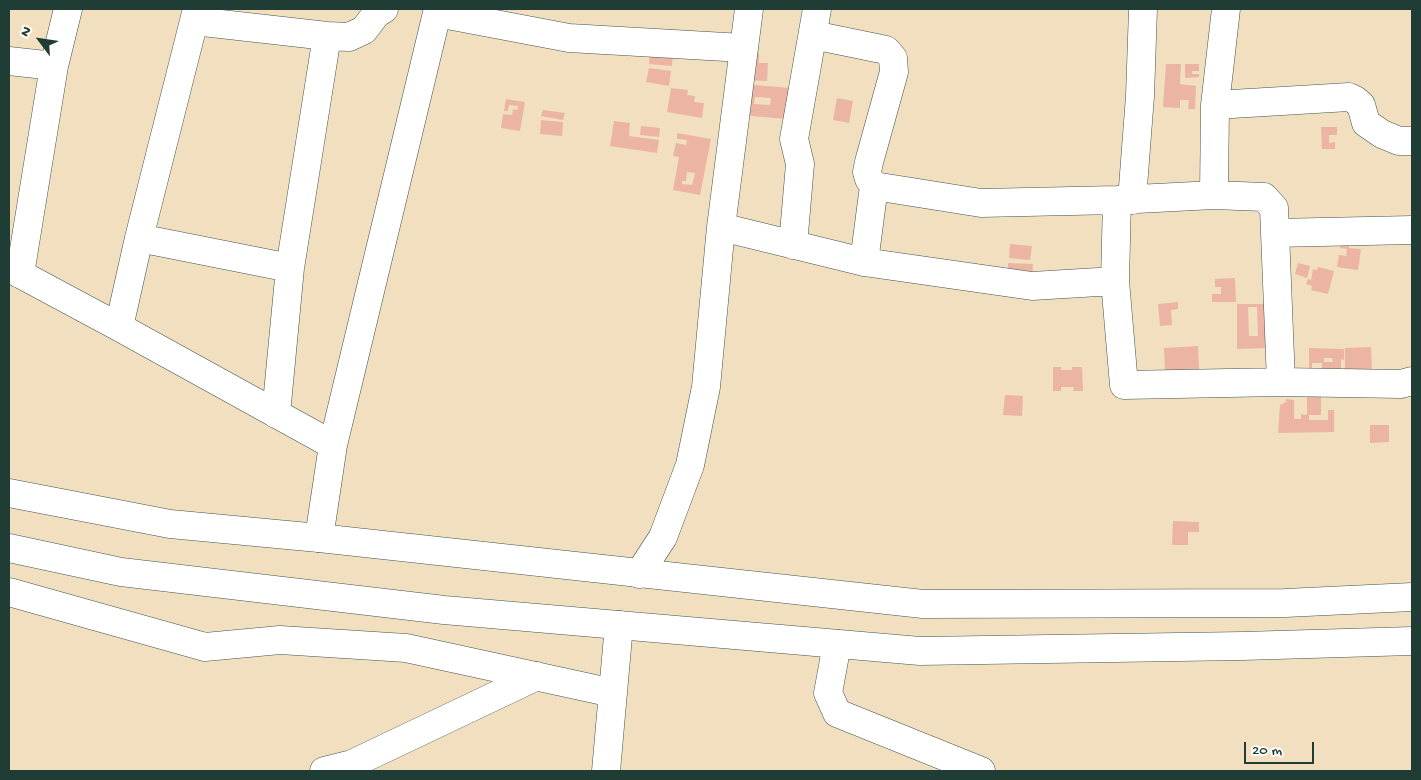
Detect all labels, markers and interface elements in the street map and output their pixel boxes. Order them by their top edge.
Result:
north arrow [15,15,65,65]
text: N [17,24,36,40]
scale bar [1246,732,1316,764]
text: 20 m [1252,742,1282,760]

